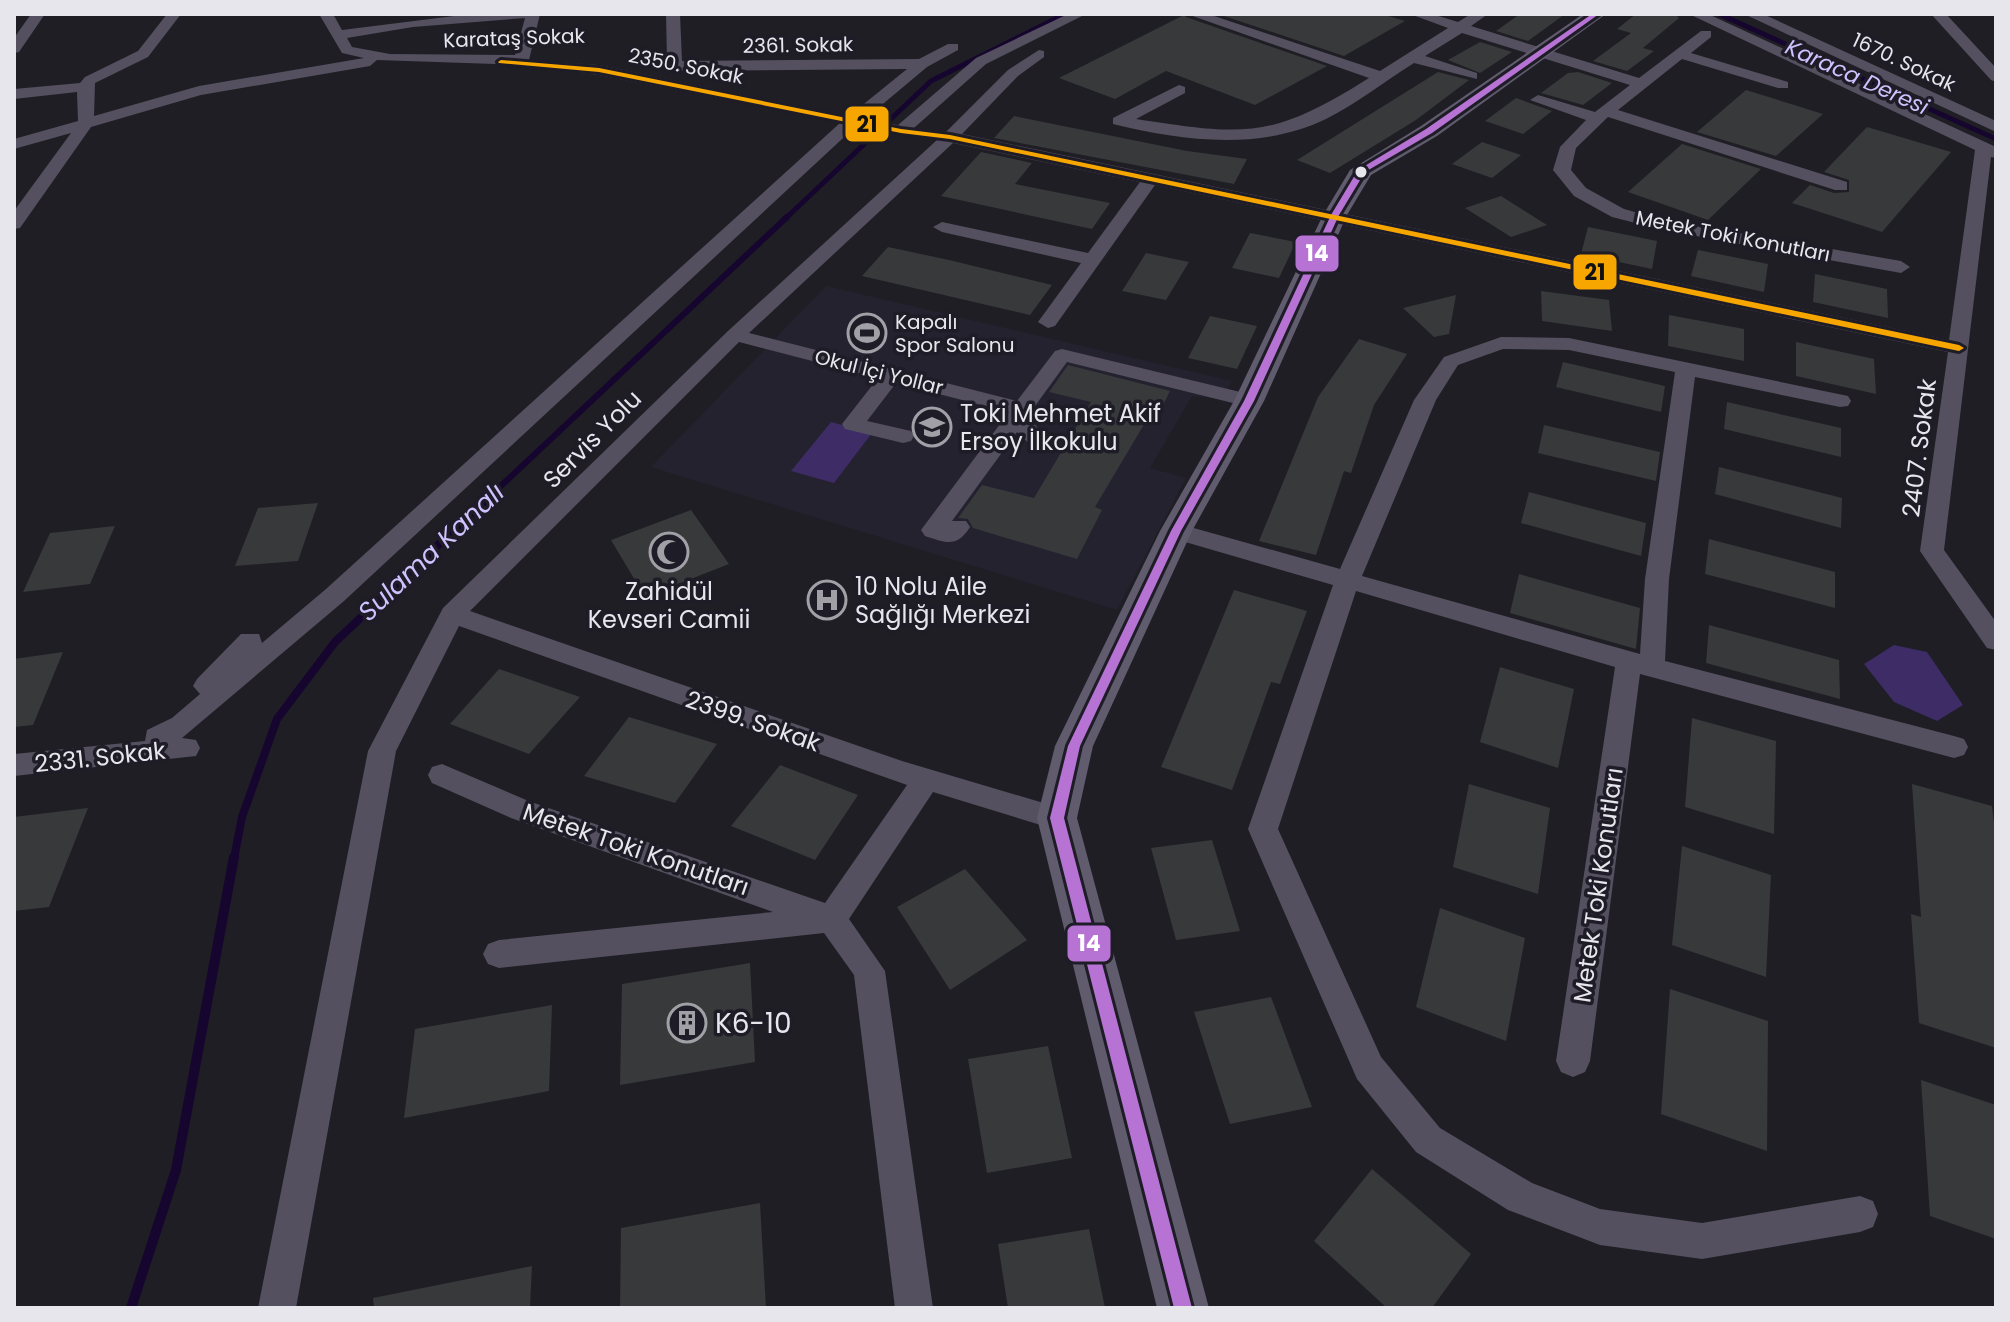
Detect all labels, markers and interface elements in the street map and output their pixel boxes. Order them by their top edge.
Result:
street label: Karataş Sokak [443,22,586,54]
street label: 1670. Sokak [1848,26,1961,98]
street label: 2361. Sokak [742,30,854,60]
water label: Karaca Deresi [1780,32,1934,123]
street label: 2350. Sokak [626,41,747,91]
line badge: 21 [844,105,890,143]
text: 21 [857,109,877,140]
unlabelled marker [1353,164,1369,180]
street label: Metek Toki Konutları [1633,203,1833,269]
line badge: 14 [1294,234,1340,273]
text: 14 [1305,238,1329,269]
line badge: 21 [1572,253,1618,291]
text: 21 [1585,257,1605,288]
place label: Kapalı Spor Salonu [895,308,1014,359]
sports icon: Kapalı Spor Salonu [846,312,888,354]
street label: Okul İçi Yollar [812,342,946,402]
street label: 2407. Sokak [1894,376,1944,519]
street label: Servis Yolu [535,382,649,496]
place label: Toki Mehmet Akif Ersoy İlkokulu [960,397,1161,458]
school or university icon: Toki Mehmet Akif Ersoy İlkokulu [911,406,953,448]
water label: Sulama Kanalı [350,475,512,629]
mosque icon: Zahidül Kevseri Camii [648,531,690,573]
place label: 10 Nolu Aile Sağlığı Merkezi [855,570,1030,631]
place label: Zahidül Kevseri Camii [588,575,750,636]
hospital icon: 10 Nolu Aile Sağlığı Merkezi [806,579,848,621]
street label: 2399. Sokak [681,683,825,760]
street label: 2331. Sokak [33,734,168,780]
street label: Metek Toki Konutları [1565,765,1631,1005]
street label: Metek Toki Konutları [519,795,753,903]
line badge: 14 [1066,924,1112,963]
text: 14 [1077,928,1101,959]
building icon: K6-10 [666,1002,708,1044]
place label: K6-10 [715,1004,792,1043]

